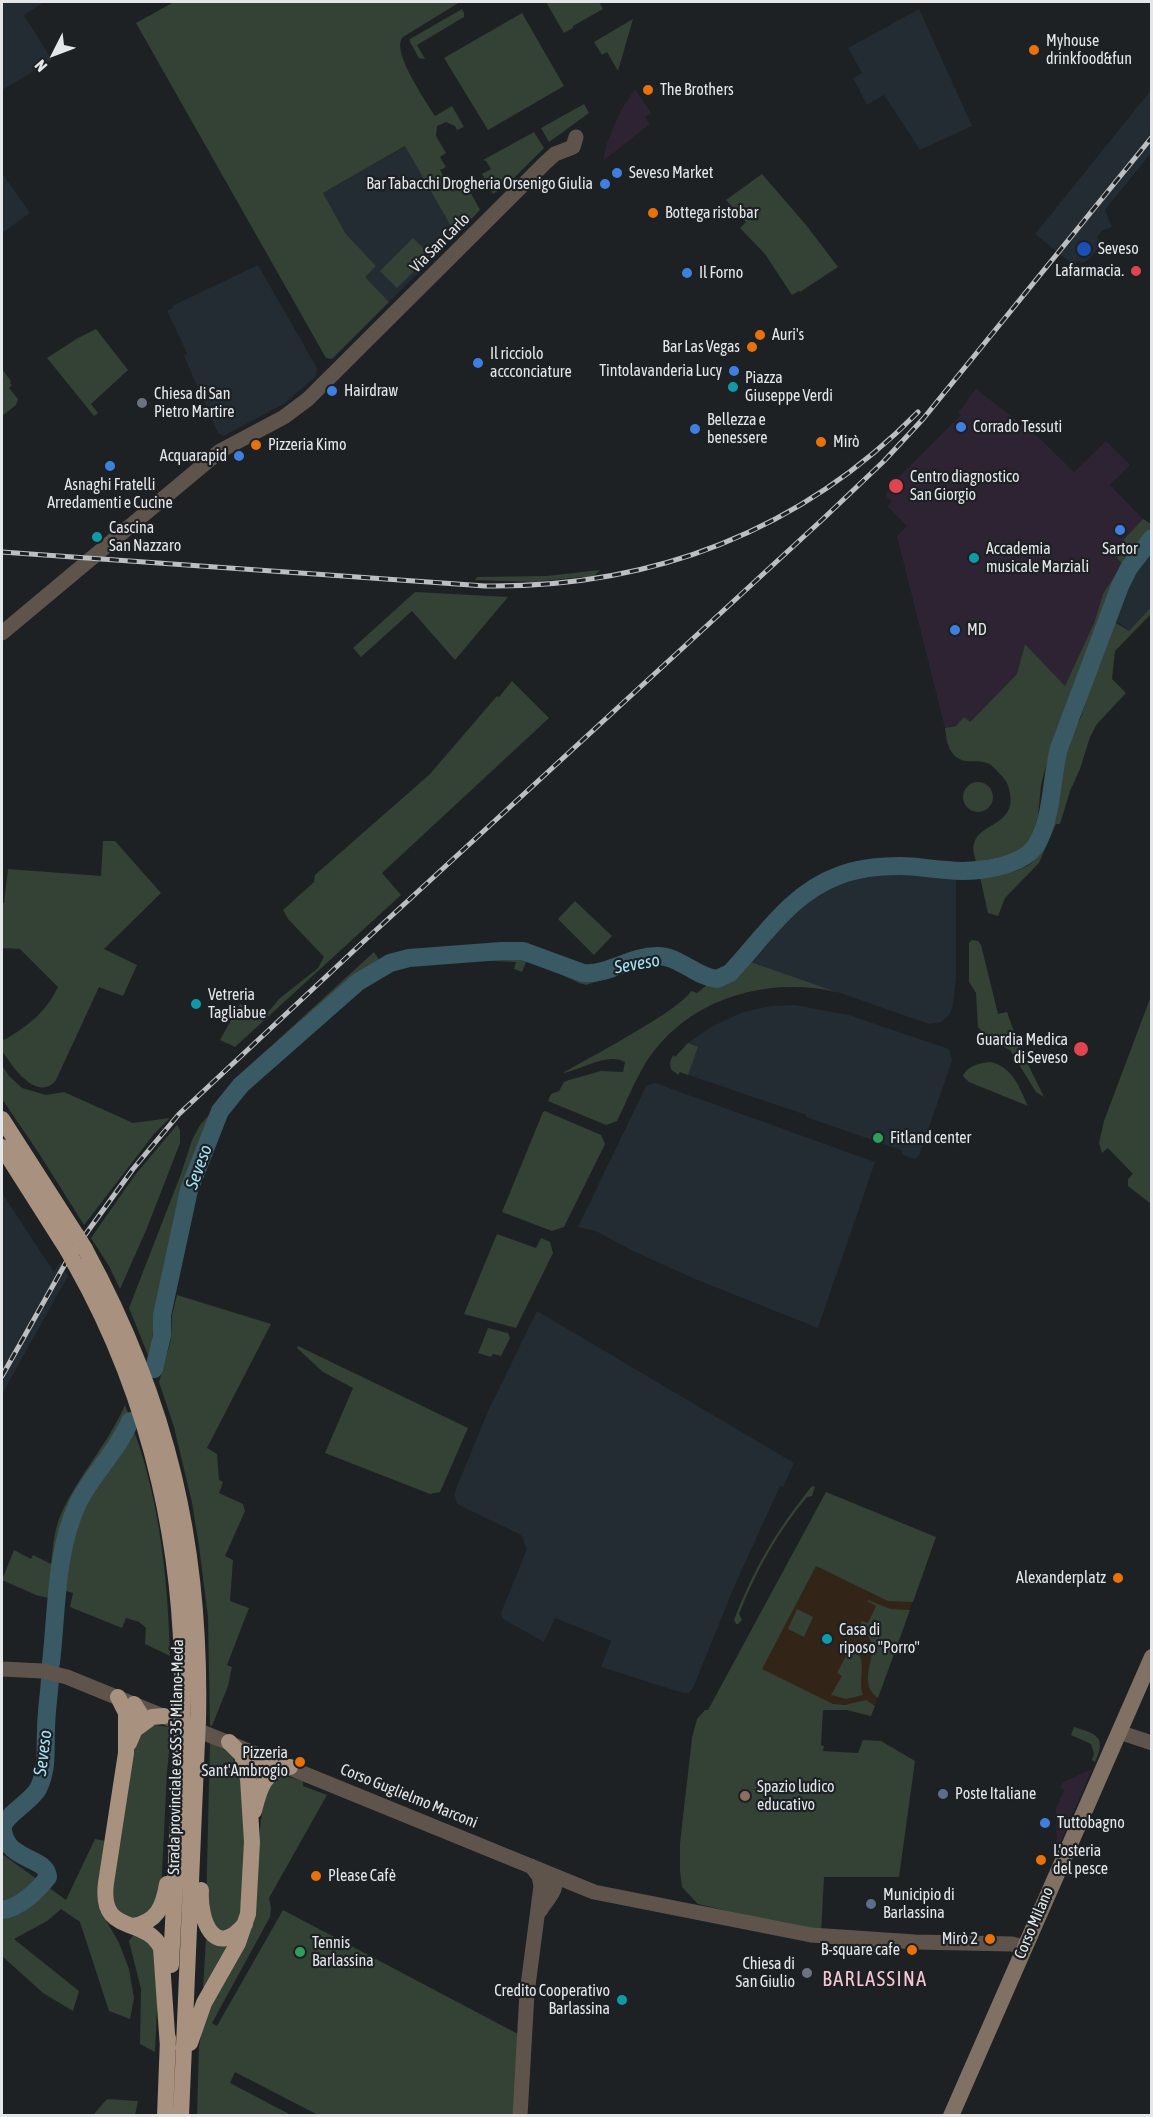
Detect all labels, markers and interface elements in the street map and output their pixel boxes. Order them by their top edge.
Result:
north arrow [24,24,84,84]
place label: Myhouse drinkfood&fun [1046,31,1132,69]
marker: Myhouse drinkfood&fun [1027,43,1041,57]
text: N [31,57,50,76]
place label: The Brothers [660,80,734,100]
marker: The Brothers [641,83,655,97]
place label: Seveso Market [629,163,713,183]
marker: Seveso Market [610,166,624,180]
place label: Bar Tabacchi Drogheria Orsenigo Giulia [366,174,593,194]
marker: Bar Tabacchi Drogheria Orsenigo Giulia [598,177,612,191]
place label: Bottega ristobar [665,203,758,223]
marker: Bottega ristobar [646,206,660,220]
street label: Via San Carlo [406,209,474,277]
place label: Seveso [1098,239,1139,259]
marker: Seveso [1075,240,1093,258]
place label: Lafarmacia. [1055,261,1124,281]
place label: Il Forno [699,263,743,283]
marker: Lafarmacia. [1129,264,1143,278]
marker: Il Forno [680,266,694,280]
place label: Auri's [772,325,804,345]
marker: Auri's [753,328,767,342]
place label: Bar Las Vegas [662,337,740,357]
marker: Bar Las Vegas [745,340,759,354]
place label: Il ricciolo accconciature [490,344,572,382]
marker: Il ricciolo accconciature [471,356,485,370]
place label: Tintolavanderia Lucy [599,361,722,381]
marker: Tintolavanderia Lucy [727,364,741,378]
place label: Piazza Giuseppe Verdi [745,368,833,406]
marker: Piazza Giuseppe Verdi [726,380,740,394]
place label: Hairdraw [344,381,398,401]
place label: Chiesa di San Pietro Martire [154,384,234,422]
marker: Hairdraw [325,384,339,398]
marker: Chiesa di San Pietro Martire [135,396,149,410]
place label: Bellezza e benessere [707,410,767,448]
place label: Corrado Tessuti [973,417,1062,437]
marker: Corrado Tessuti [954,420,968,434]
marker: Bellezza e benessere [688,422,702,436]
place label: Mirò [833,432,860,452]
place label: Pizzeria Kimo [268,435,346,455]
marker: Mirò [814,435,828,449]
marker: Pizzeria Kimo [249,438,263,452]
place label: Acquarapid [160,446,227,466]
marker: Acquarapid [232,449,246,463]
marker: Asnaghi Fratelli Arredamenti e Cucine [103,459,117,473]
place label: Centro diagnostico San Giorgio [910,467,1020,505]
place label: Asnaghi Fratelli Arredamenti e Cucine [47,475,173,513]
marker: Centro diagnostico San Giorgio [887,477,905,495]
place label: Cascina San Nazzaro [109,518,181,556]
marker: Sartor [1113,523,1127,537]
marker: Cascina San Nazzaro [90,530,104,544]
place label: Accademia musicale Marziali [986,539,1089,577]
place label: Sartor [1102,539,1138,559]
marker: Accademia musicale Marziali [967,551,981,565]
place label: MD [967,620,987,640]
marker: MD [948,623,962,637]
water label: Seveso [613,949,661,979]
place label: Vetreria Tagliabue [208,985,266,1023]
marker: Vetreria Tagliabue [189,997,203,1011]
place label: Guardia Medica di Seveso [976,1030,1068,1068]
marker: Guardia Medica di Seveso [1072,1040,1090,1058]
place label: Fitland center [890,1128,971,1148]
marker: Fitland center [871,1131,885,1145]
water label: Seveso [181,1142,217,1192]
place label: Alexanderplatz [1016,1568,1106,1588]
marker: Alexanderplatz [1111,1571,1125,1585]
place label: Casa di riposo "Porro" [839,1620,920,1658]
marker: Casa di riposo "Porro" [820,1632,834,1646]
street label: Strada provinciale ex SS 35 Milano-Meda [164,1639,188,1875]
water label: Seveso [29,1729,57,1777]
place label: Pizzeria Sant'Ambrogio [202,1743,288,1781]
marker: Pizzeria Sant'Ambrogio [293,1755,307,1769]
street label: Corso Guglielmo Marconi [338,1760,480,1832]
place label: Spazio ludico educativo [757,1777,835,1815]
place label: Poste Italiane [955,1784,1036,1804]
marker: Poste Italiane [936,1787,950,1801]
marker: Spazio ludico educativo [738,1789,752,1803]
place label: Tuttobagno [1057,1813,1125,1833]
marker: Tuttobagno [1038,1816,1052,1830]
place label: L'osteria del pesce [1053,1841,1108,1879]
marker: L'osteria del pesce [1034,1853,1048,1867]
place label: Please Cafè [328,1866,396,1886]
marker: Please Cafè [309,1869,323,1883]
street label: Corso Milano [1010,1884,1058,1962]
place label: Municipio di Barlassina [883,1885,955,1923]
marker: Municipio di Barlassina [864,1897,878,1911]
place label: Mirò 2 [942,1929,978,1949]
marker: Mirò 2 [983,1932,997,1946]
place label: Tennis Barlassina [312,1933,374,1971]
place label: B-square cafe [821,1940,900,1960]
marker: B-square cafe [905,1943,919,1957]
marker: Tennis Barlassina [293,1945,307,1959]
place label: Chiesa di San Giulio [736,1954,795,1992]
marker: Chiesa di San Giulio [800,1966,814,1980]
district label: BARLASSINA [822,1968,928,1992]
place label: Credito Cooperativo Barlassina [494,1981,610,2019]
marker: Credito Cooperativo Barlassina [615,1993,629,2007]

